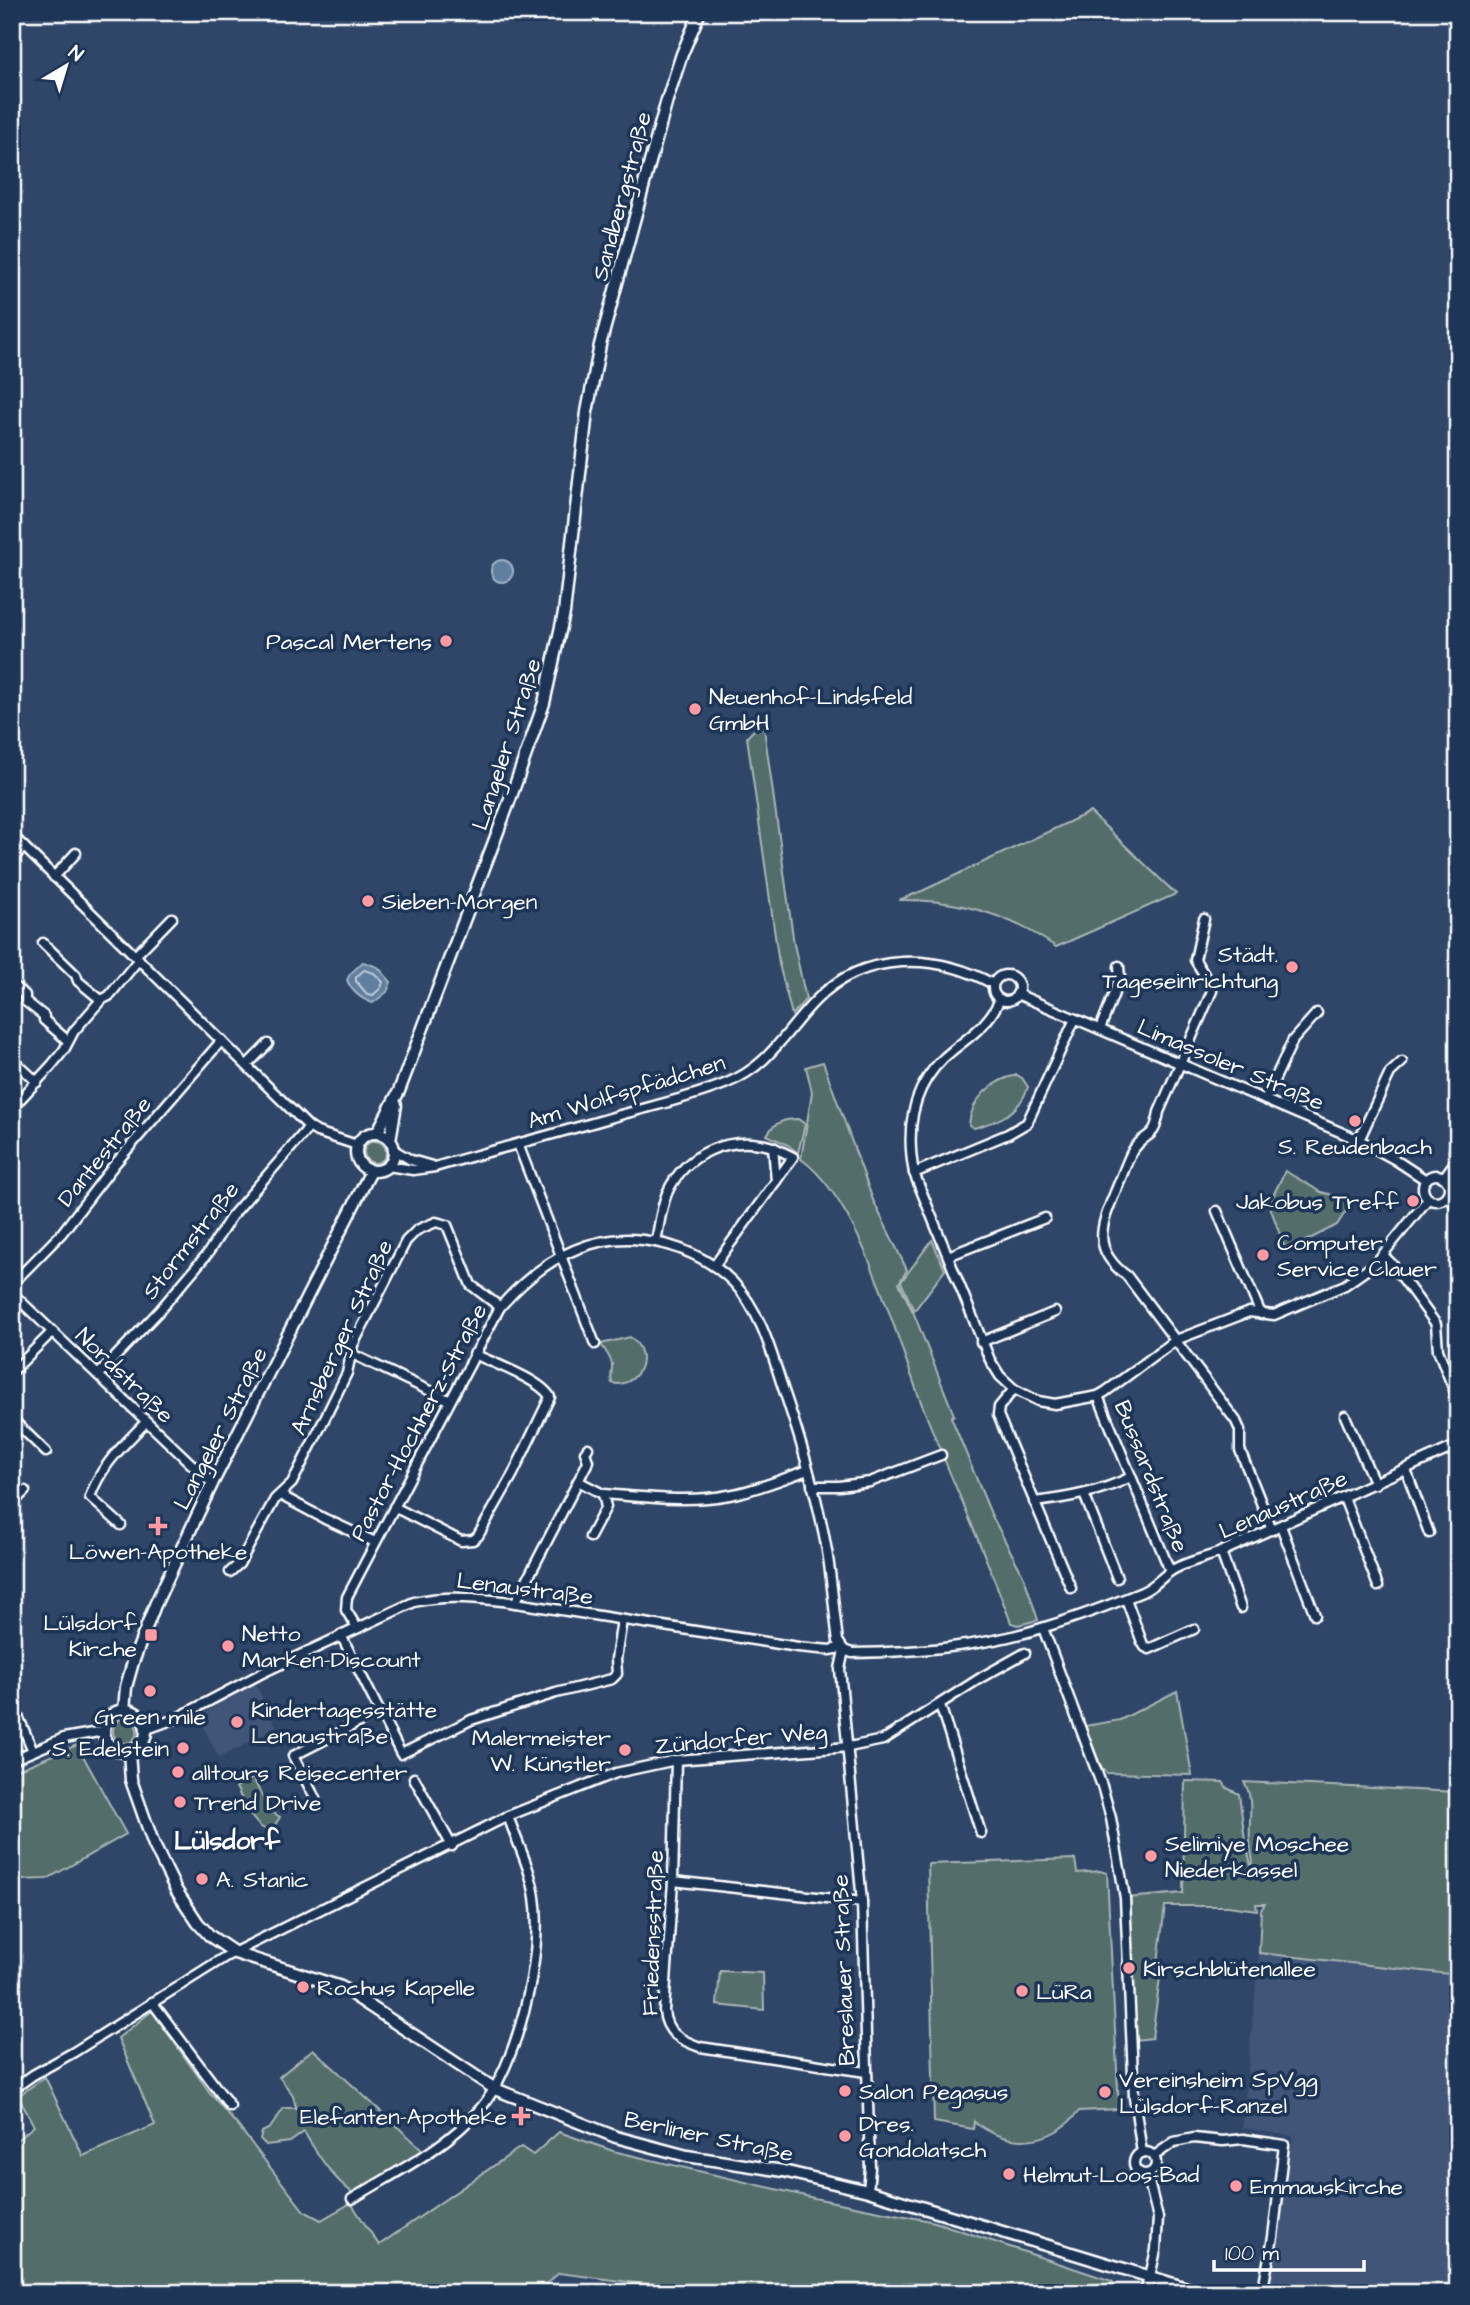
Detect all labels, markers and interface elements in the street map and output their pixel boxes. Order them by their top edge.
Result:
north arrow [32,32,102,102]
text: N [63,39,89,68]
street label: Sandbergstraße [584,108,661,285]
place label: Pascal Mertens [266,626,432,658]
marker: Pascal Mertens [438,633,454,649]
street label: Langeler Straße [464,654,551,835]
place label: Neuenhof-Lindsfeld GmbH [709,681,913,739]
marker: Neuenhof-Lindsfeld GmbH [687,701,703,717]
place label: Sieben-Morgen [382,886,537,919]
marker: Sieben-Morgen [360,893,376,909]
place label: Städt. Tageseinrichtung [1102,939,1278,998]
marker: Städt. Tageseinrichtung [1284,959,1300,975]
street label: Limassoler Straße [1132,1011,1329,1119]
street label: Am Wolfspfädchen [524,1047,729,1137]
street label: Dantestraße [50,1090,159,1214]
marker: S. Reudenbach [1347,1113,1363,1129]
place label: S. Reudenbach [1278,1131,1433,1163]
street label: Stormstraße [135,1175,247,1306]
place label: Jakobus Treff [1236,1186,1399,1218]
marker: Jakobus Treff [1405,1193,1421,1209]
place label: Computer Service Clauer [1277,1227,1437,1285]
street label: Arnsberger Straße [283,1235,402,1441]
marker: Computer Service Clauer [1255,1247,1271,1263]
street label: Pastor-Hochherz-Straße [343,1298,495,1547]
street label: Nordstraße [68,1320,181,1431]
street label: Langeler Straße [166,1342,277,1516]
street label: Bussardstraße [1106,1396,1196,1557]
street label: Lenaustraße [1214,1462,1353,1547]
marker: Löwen-Apotheke [150,1518,166,1534]
place label: Löwen-Apotheke [69,1536,247,1568]
street label: Lenaustraße [455,1565,595,1613]
place label: Lülsdorf Kirche [43,1607,137,1665]
place label: Netto Marken-Discount [242,1618,421,1676]
marker: Lülsdorf Kirche [143,1627,159,1643]
marker: Netto Marken-Discount [220,1638,236,1654]
marker: Green mile [142,1683,158,1699]
place label: Kindertagesstätte Lenaustraße [251,1694,437,1752]
place label: Green mile [94,1701,206,1733]
marker: Kindertagesstätte Lenaustraße [229,1714,245,1730]
street label: Zündorfer Weg [654,1716,829,1763]
place label: Malermeister W. Künstler [472,1722,611,1780]
place label: S. Edelstein [52,1733,169,1765]
marker: S. Edelstein [175,1740,191,1756]
marker: Malermeister W. Künstler [617,1742,633,1758]
place label: alltours Reisecenter [192,1757,408,1789]
marker: alltours Reisecenter [170,1764,186,1780]
place label: Trend Drive [194,1787,321,1819]
marker: Trend Drive [172,1794,188,1810]
district label: Lülsdorf [174,1823,281,1859]
place label: Selimiye Moschee Niederkassel [1165,1828,1349,1886]
marker: Selimiye Moschee Niederkassel [1143,1848,1159,1864]
street label: Friedensstraße [634,1850,672,2016]
place label: A. Stanic [216,1864,309,1896]
marker: A. Stanic [194,1871,210,1887]
street label: Breslauer Straße [825,1874,863,2066]
place label: Kirschblütenallee [1143,1953,1316,1985]
marker: Kirschblütenallee [1121,1960,1137,1976]
place label: Rochus Kapelle [317,1972,475,2004]
place label: LüRa [1036,1976,1092,2008]
marker: Rochus Kapelle [295,1979,311,1995]
marker: LüRa [1014,1983,1030,1999]
place label: Vereinsheim SpVgg Lülsdorf-Ranzel [1119,2064,1318,2122]
place label: Salon Pegasus [859,2076,1008,2109]
marker: Salon Pegasus [837,2083,853,2099]
marker: Vereinsheim SpVgg Lülsdorf-Ranzel [1097,2084,1113,2100]
place label: Elefanten-Apotheke [300,2101,507,2133]
street label: Berliner Straße [621,2103,796,2170]
marker: Elefanten-Apotheke [513,2108,529,2124]
place label: Dres. Gondolatsch [859,2108,987,2166]
marker: Dres. Gondolatsch [837,2128,853,2144]
place label: Helmut-Loos-Bad [1023,2159,1200,2191]
marker: Helmut-Loos-Bad [1001,2166,1017,2182]
place label: Emmauskirche [1250,2171,1403,2203]
marker: Emmauskirche [1228,2178,1244,2194]
scale bar [1214,2228,1365,2272]
text: 100 m [1225,2239,1280,2268]

